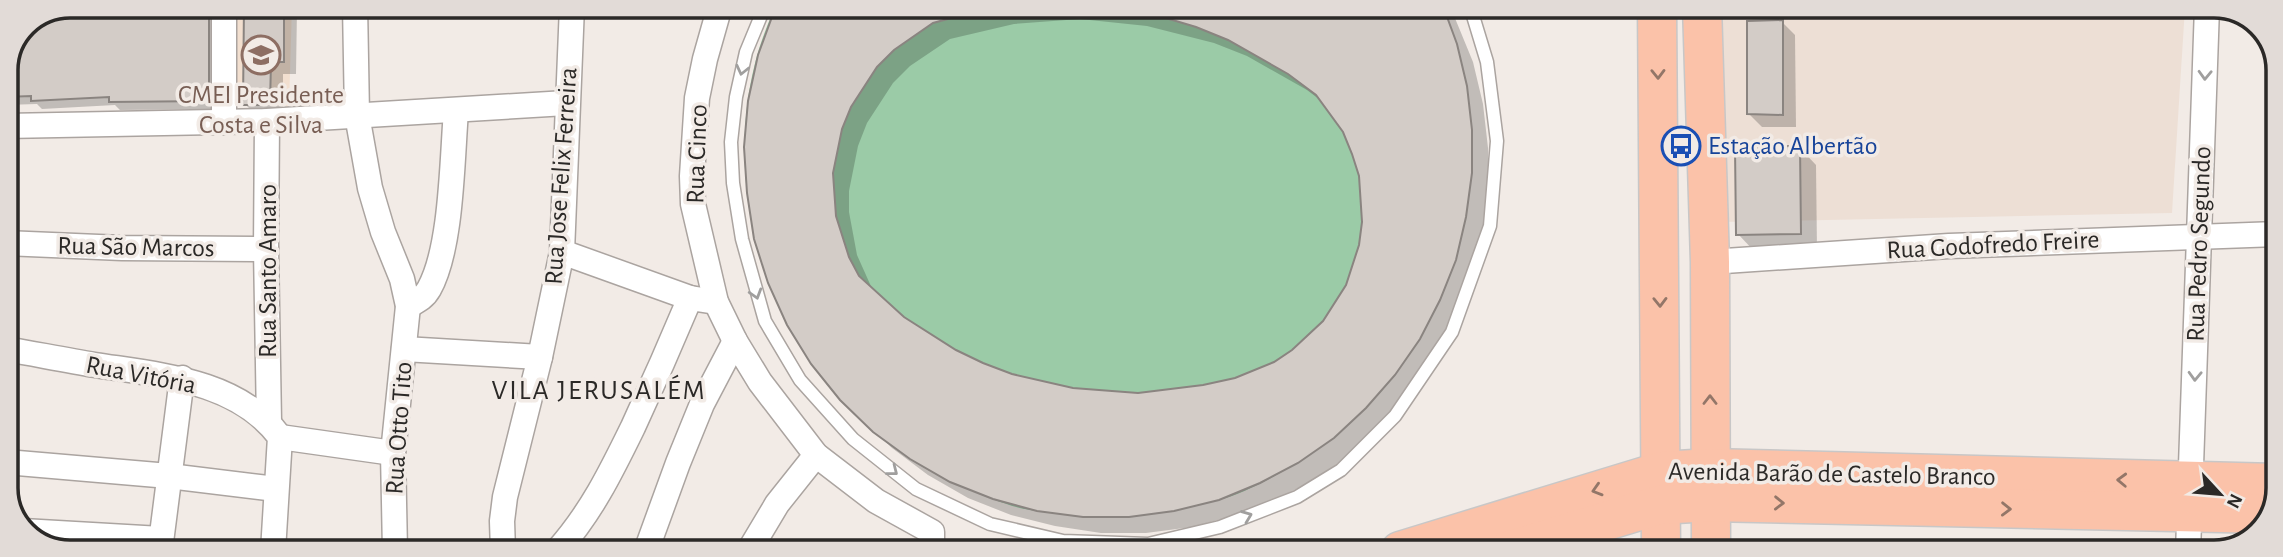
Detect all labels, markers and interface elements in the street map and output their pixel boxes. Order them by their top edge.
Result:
school or university icon: CMEI Presidente Costa e Silva [240,34,282,76]
one-way arrow [736,64,751,76]
street label: Rua Jose Felix Ferreira [540,66,582,286]
one-way arrow [1650,70,1666,80]
one-way arrow [2197,70,2212,81]
place label: CMEI Presidente Costa e Silva [178,82,344,138]
street label: Rua Cinco [682,104,712,204]
bus stop icon: Estação Albertão [1660,125,1702,167]
place label: Estação Albertão [1708,133,1877,159]
street label: Rua Pedro Segundo [2183,146,2215,342]
street label: Rua Santo Amaro [255,184,281,358]
street label: Rua Godofredo Freire [1886,226,2100,264]
street label: Rua São Marcos [57,233,215,261]
one-way arrow [748,287,763,299]
one-way arrow [1652,297,1668,308]
street label: Rua Vitória [84,352,198,398]
street label: Rua Otto Tito [381,361,417,495]
one-way arrow [2187,370,2202,381]
district label: VILA JERUSALÉM [491,374,707,405]
one-way arrow [1702,394,1718,404]
street label: Avenida Barão de Castelo Branco [1668,458,1996,490]
north arrow [2185,459,2255,529]
one-way arrow [885,462,897,475]
one-way arrow [2116,472,2127,487]
one-way arrow [1591,482,1603,497]
text: N [2222,491,2245,511]
one-way arrow [1773,496,1784,511]
one-way arrow [2001,501,2012,517]
one-way arrow [1240,511,1252,525]

